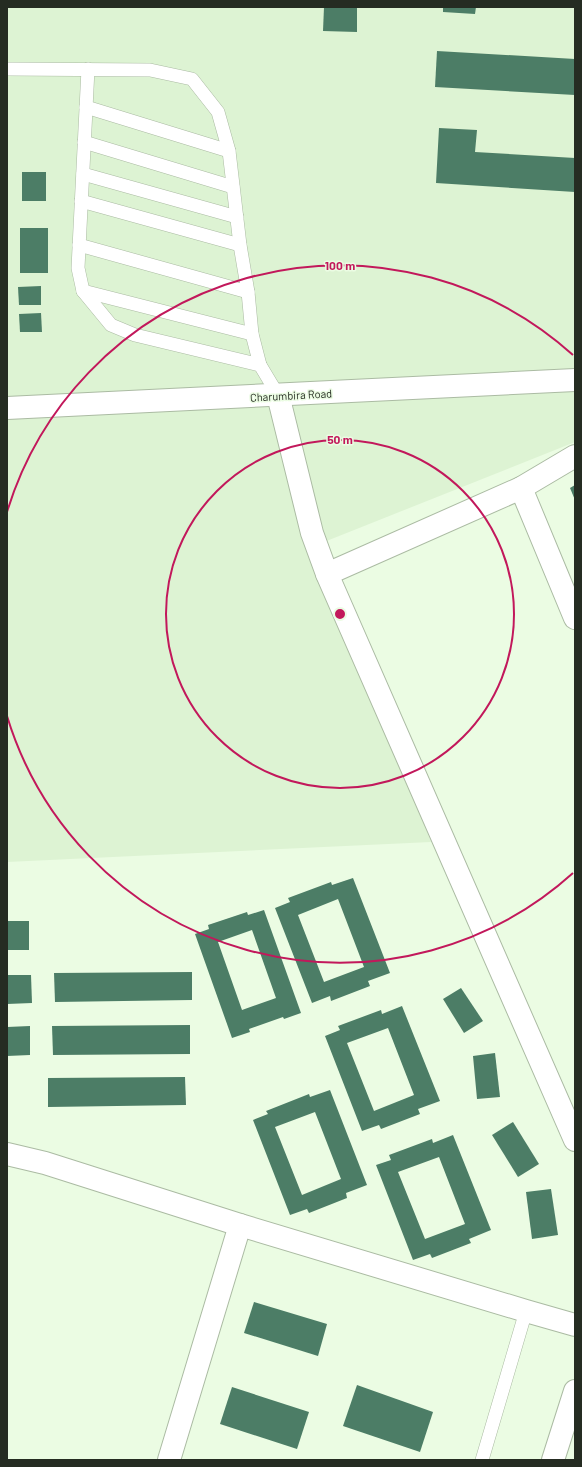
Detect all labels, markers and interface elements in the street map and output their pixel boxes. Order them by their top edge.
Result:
text: 100 m [325,258,355,272]
street label: Charumbira Road [250,386,332,404]
text: 50 m [327,432,353,446]
centre of rings [333,607,347,621]

